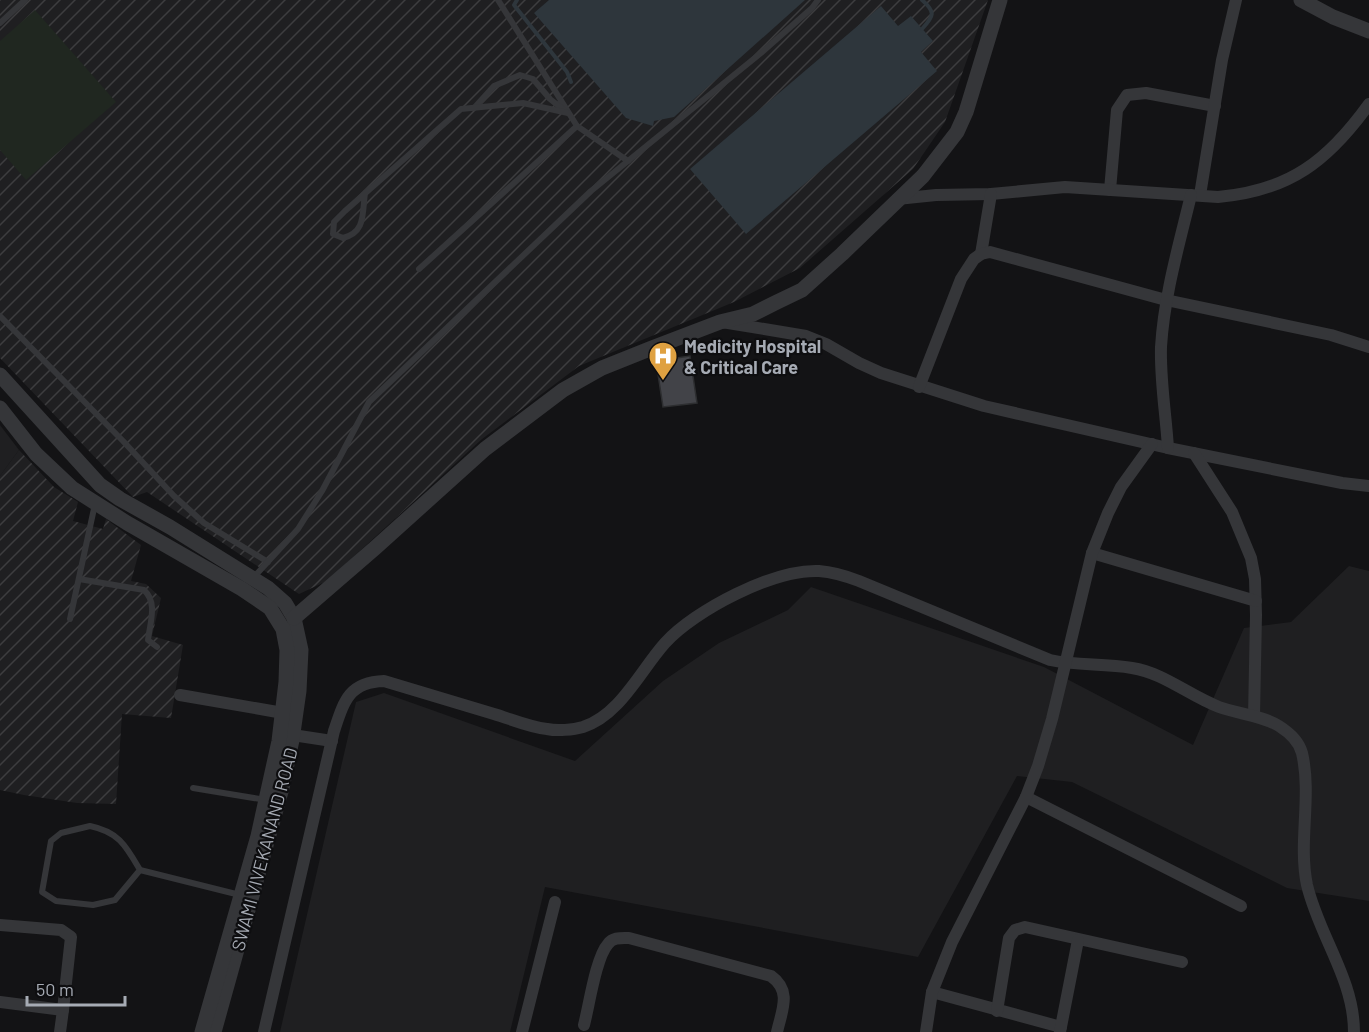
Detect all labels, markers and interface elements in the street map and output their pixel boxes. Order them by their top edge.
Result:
place label: Medicity Hospital & Critical Care [684,335,821,378]
hospital icon: Medicity Hospital & Critical Care [647,340,679,382]
street label: SWAMI VIVEKANAND ROAD [226,745,302,953]
scale bar [27,969,124,1007]
text: 50 m [36,978,74,1000]

